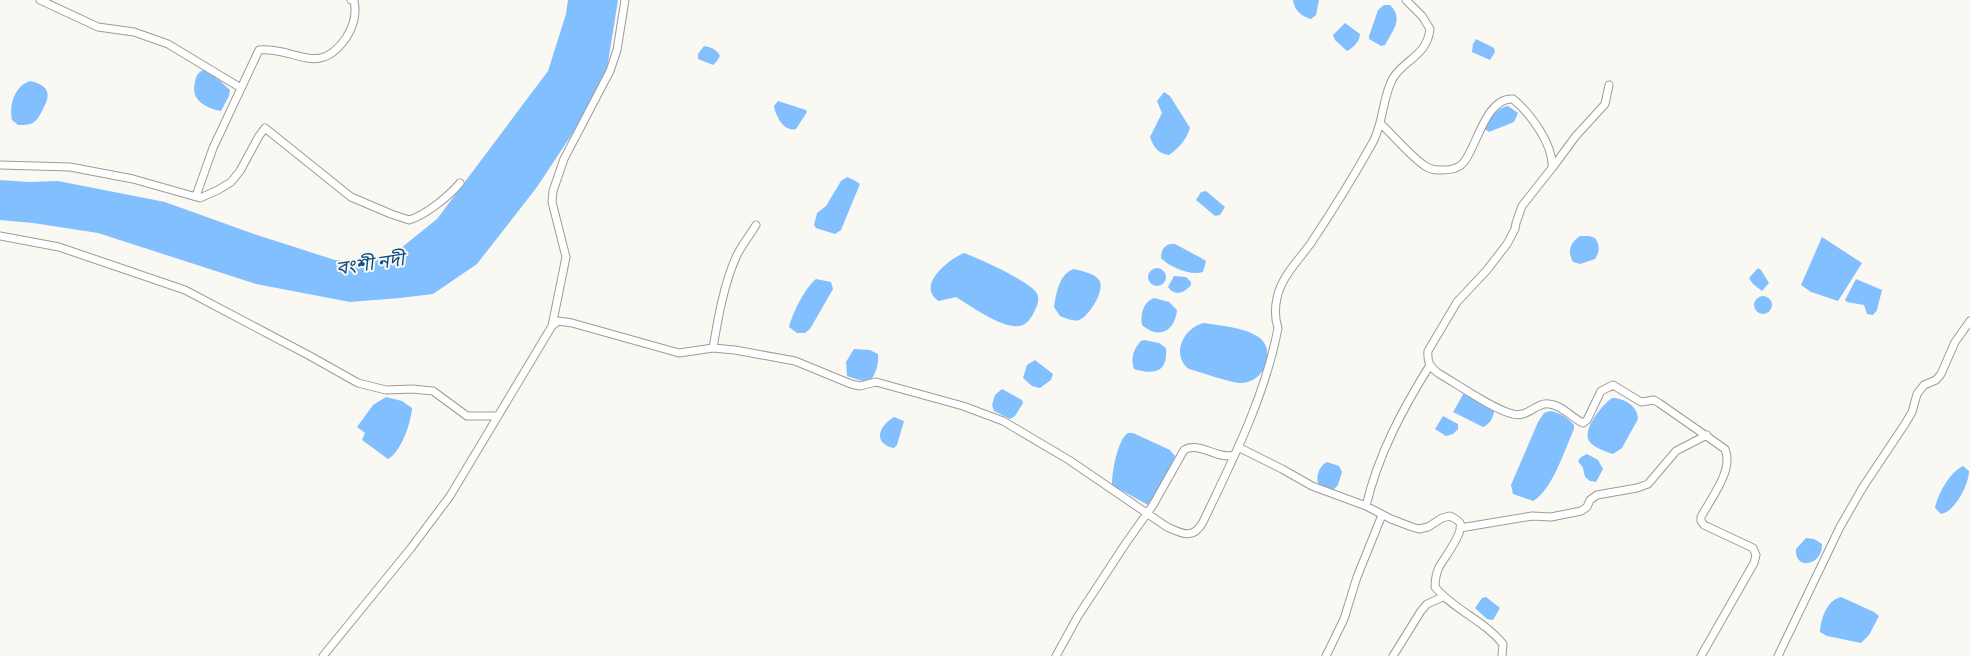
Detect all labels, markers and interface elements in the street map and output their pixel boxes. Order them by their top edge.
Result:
water label: বংশী নদী [334,246,410,280]

